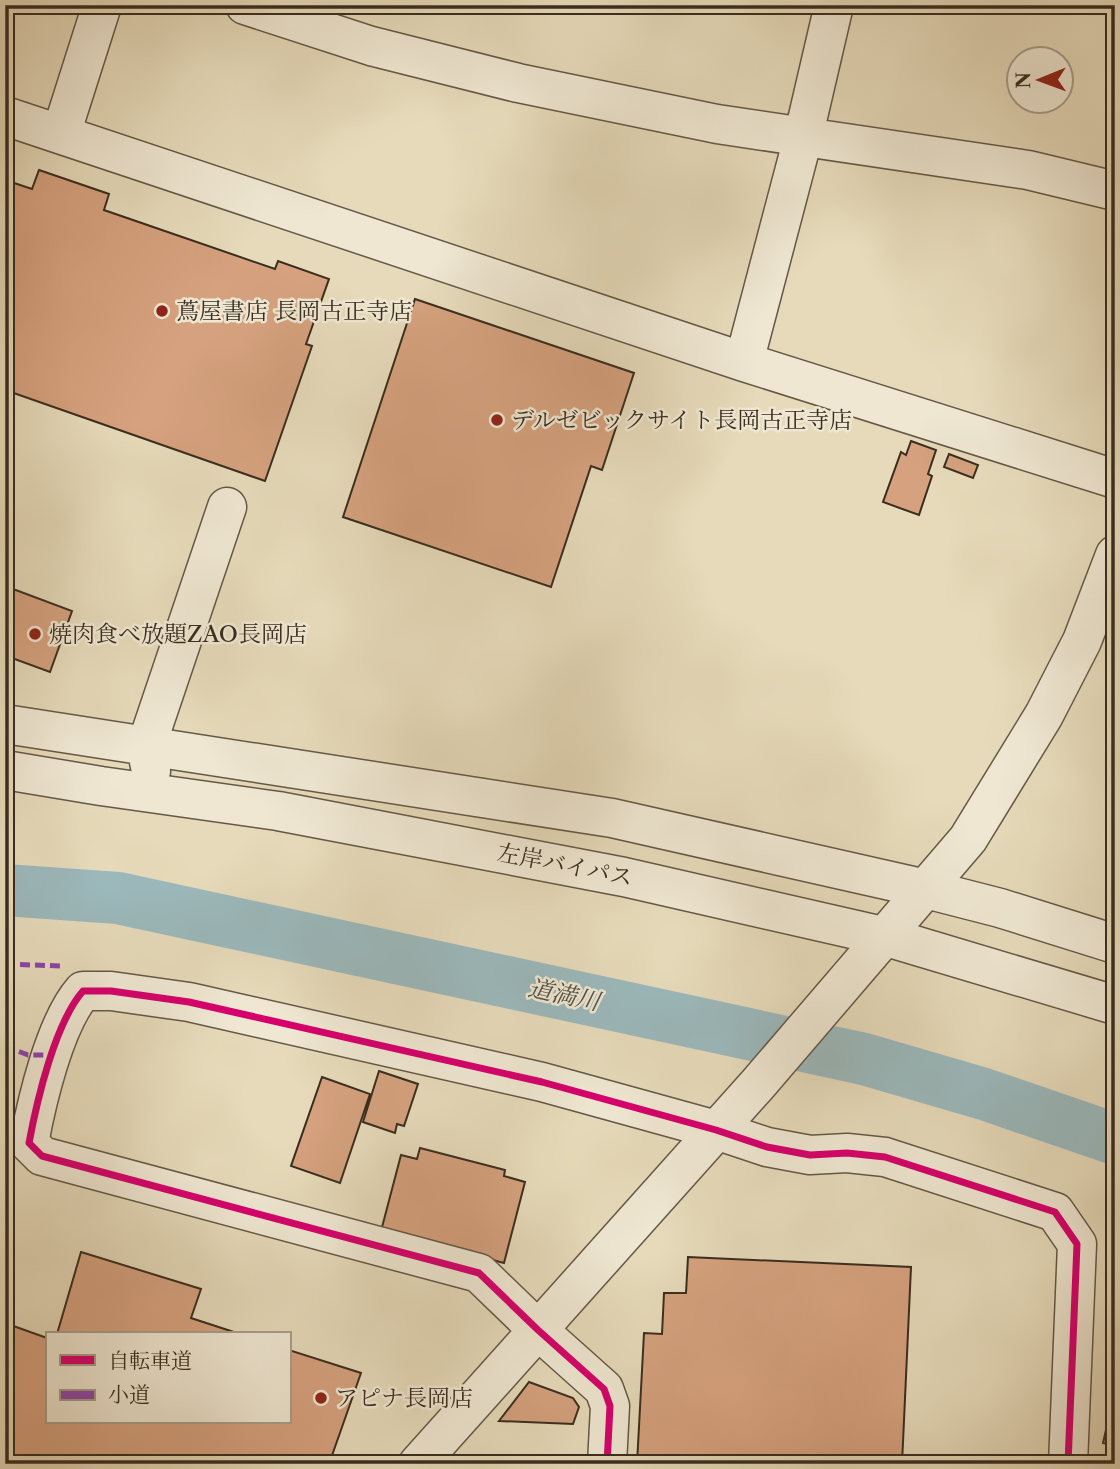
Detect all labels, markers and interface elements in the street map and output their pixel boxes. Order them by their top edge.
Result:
north arrow [1004,46,1074,116]
text: N [1012,72,1035,89]
place label: 蔦屋書店 長岡古正寺店 [176,297,412,325]
marker: 蔦屋書店 長岡古正寺店 [154,303,170,319]
place label: デルゼビックサイト長岡古正寺店 [511,406,852,434]
marker: デルゼビックサイト長岡古正寺店 [489,412,505,428]
place label: 焼肉食べ放題ZAO長岡店 [49,620,307,648]
marker: 焼肉食べ放題ZAO長岡店 [27,626,43,642]
street label: 左岸バイパス [495,838,635,892]
water label: 道満川 [526,973,605,1017]
legend [46,1332,290,1424]
text: 自転車道 [108,1348,192,1373]
text: 小道 [108,1382,150,1407]
place label: アピナ長岡店 [335,1384,473,1412]
marker: アピナ長岡店 [313,1390,329,1406]

